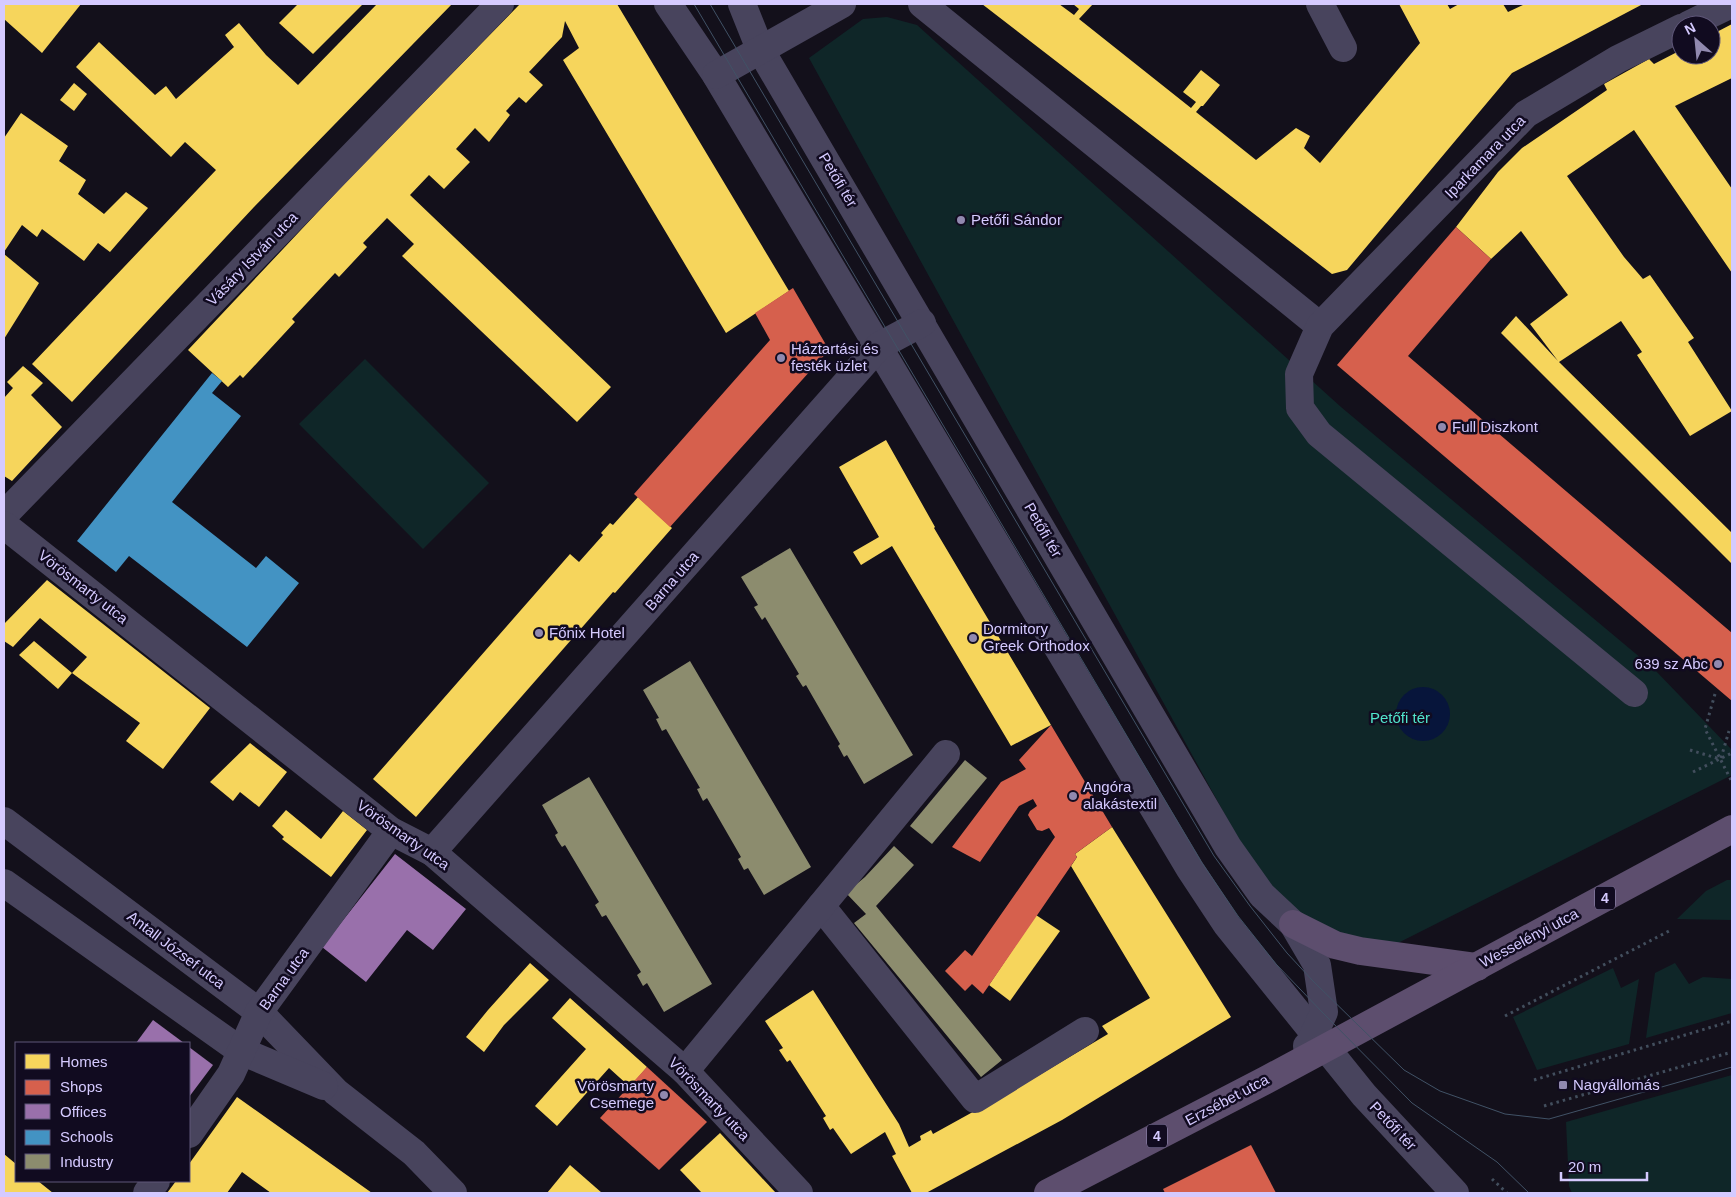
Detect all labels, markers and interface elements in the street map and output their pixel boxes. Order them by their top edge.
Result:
north arrow [1671,15,1721,65]
text: N [1682,19,1698,38]
street label: Iparkamara utca [1441,111,1529,202]
street label: Petőfi tér [816,150,861,210]
street label: Vásáry István utca [203,208,301,309]
place label: Petőfi Sándor [971,211,1062,228]
marker: Petőfi Sándor [955,214,967,226]
place label: Háztartási és festék üzlet [791,340,879,374]
marker: Háztartási és festék üzlet [775,352,787,364]
place label: Full Diszkont [1452,418,1539,435]
marker: Full Diszkont [1436,421,1448,433]
street label: Petőfi tér [1021,500,1066,560]
street label: Vörösmarty utca [35,546,132,627]
street label: Barna utca [641,547,702,614]
place label: Dormitory Greek Orthodox [983,620,1090,654]
place label: Főnix Hotel [549,624,625,641]
marker: Főnix Hotel [533,627,545,639]
marker: Dormitory Greek Orthodox [967,632,979,644]
place label: 639 sz Abc [1635,655,1708,672]
marker: 639 sz Abc [1712,658,1724,670]
park label: Petőfi tér [1370,709,1430,726]
place label: Angóra alakástextil [1083,778,1157,812]
marker: Angóra alakástextil [1067,790,1079,802]
street label: Vörösmarty utca [354,796,453,873]
road number: 4 [1595,886,1615,910]
street label: Wesselényi utca [1477,904,1581,971]
street label: Antall József utca [124,907,229,992]
street label: Barna utca [255,944,312,1013]
legend [15,1042,190,1182]
text: Homes [60,1053,108,1070]
street label: Vörösmarty utca [665,1053,754,1144]
street label: Erzsébet utca [1182,1070,1272,1129]
place label: Nagyállomás [1573,1076,1660,1093]
place label: Vörösmarty Csemege [577,1077,654,1111]
text: Shops [60,1078,103,1095]
marker: Nagyállomás [1557,1079,1569,1091]
marker: Vörösmarty Csemege [658,1089,670,1101]
street label: Petőfi tér [1367,1098,1420,1153]
text: Offices [60,1103,106,1120]
road number: 4 [1147,1124,1167,1148]
text: Schools [60,1128,113,1145]
scale bar [1561,1150,1647,1182]
text: Industry [60,1153,114,1170]
text: 20 m [1568,1158,1601,1175]

